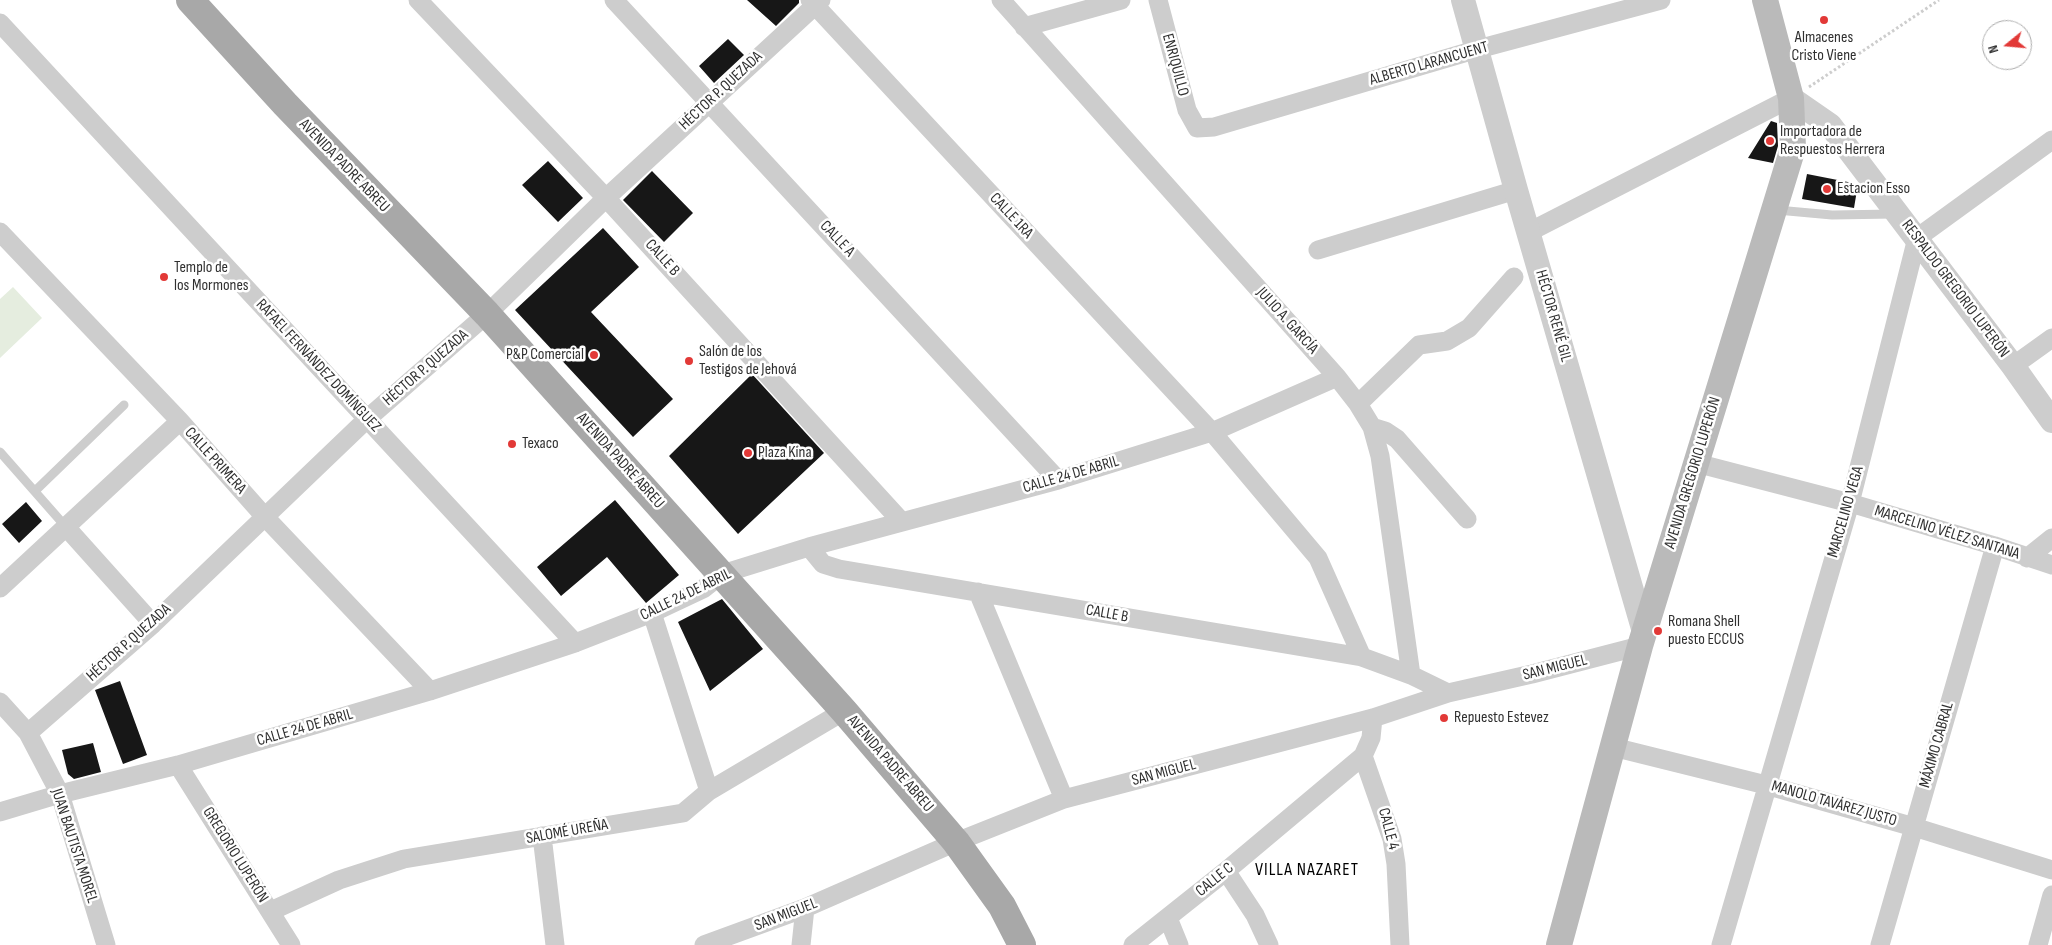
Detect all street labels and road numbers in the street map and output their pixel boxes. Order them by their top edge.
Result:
street label: ENRIQUILLO [1157,32,1193,98]
street label: ALBERTO LARANCUENT [1368,38,1490,90]
street label: HÉCTOR P. QUEZADA [675,48,767,134]
street label: AVENIDA PADRE ABREU [295,115,393,217]
street label: CALLE 1RA [985,189,1037,243]
street label: RESPALDO GREGORIO LUPERÓN [1897,216,2013,362]
street label: CALLE A [816,217,858,261]
street label: CALLE B [641,236,683,280]
street label: HÉCTOR RENÉ GIL [1531,268,1575,364]
street label: JULIO A. GARCÍA [1252,284,1322,358]
street label: RAFAEL FERNÁNDEZ DOMÍNGUEZ [251,295,385,437]
street label: HÉCTOR P. QUEZADA [379,326,473,410]
street label: AVENIDA GREGORIO LUPERÓN [1661,395,1725,551]
street label: AVENIDA PADRE ABREU [572,409,668,513]
street label: CALLE PRIMERA [180,424,250,498]
street label: CALLE 24 DE ABRIL [1021,452,1121,498]
street label: MARCELINO VEGA [1824,464,1868,560]
street label: MARCELINO VÉLEZ SANTANA [1872,502,2022,564]
street label: CALLE 24 DE ABRIL [637,565,735,625]
street label: HÉCTOR P. QUEZADA [83,600,175,686]
street label: CALLE B [1084,601,1130,627]
street label: SAN MIGUEL [1521,651,1589,685]
street label: MÁXIMO CABRAL [1916,700,1958,790]
street label: CALLE 24 DE ABRIL [255,705,355,751]
street label: AVENIDA PADRE ABREU [843,712,937,816]
street label: SAN MIGUEL [1130,755,1198,791]
street label: MANOLO TAVÁREZ JUSTO [1769,777,1899,831]
street label: JUAN BAUTISTA MOREL [46,786,102,906]
street label: GREGORIO LUPERÓN [198,804,272,906]
street label: CALLE 4 [1373,806,1403,852]
street label: SALOMÉ UREÑA [525,815,609,849]
street label: CALLE C [1192,859,1238,901]
street label: SAN MIGUEL [752,894,820,936]

